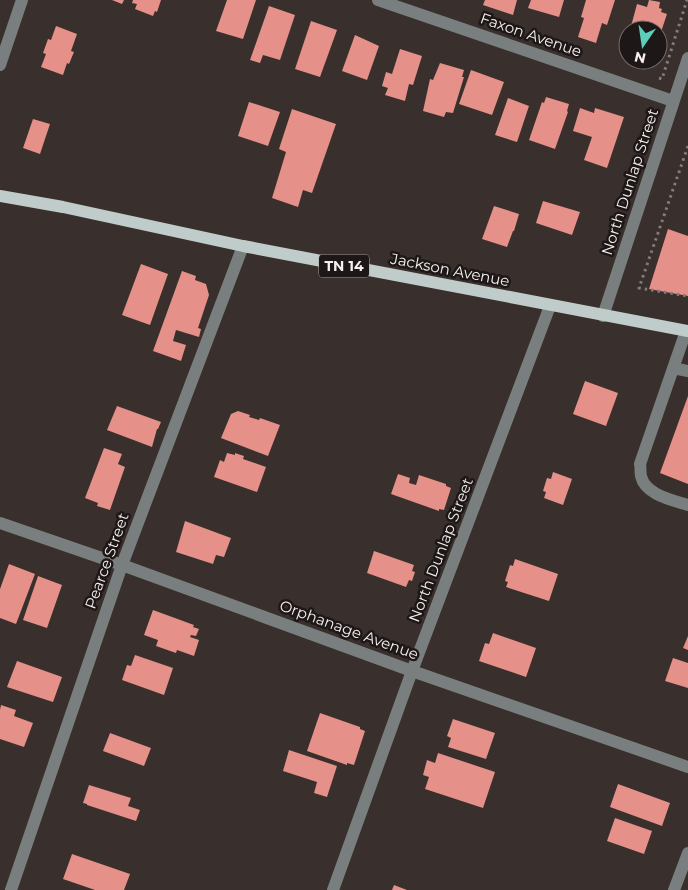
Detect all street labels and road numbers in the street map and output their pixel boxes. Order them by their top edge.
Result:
street label: Faxon Avenue [478,8,584,61]
street label: North Dunlap Street [597,106,662,258]
street label: Jackson Avenue [388,248,511,290]
road number: TN 14 [319,255,369,278]
street label: North Dunlap Street [404,475,477,625]
street label: Pearce Street [80,510,133,611]
street label: Orphanage Avenue [277,596,421,664]

